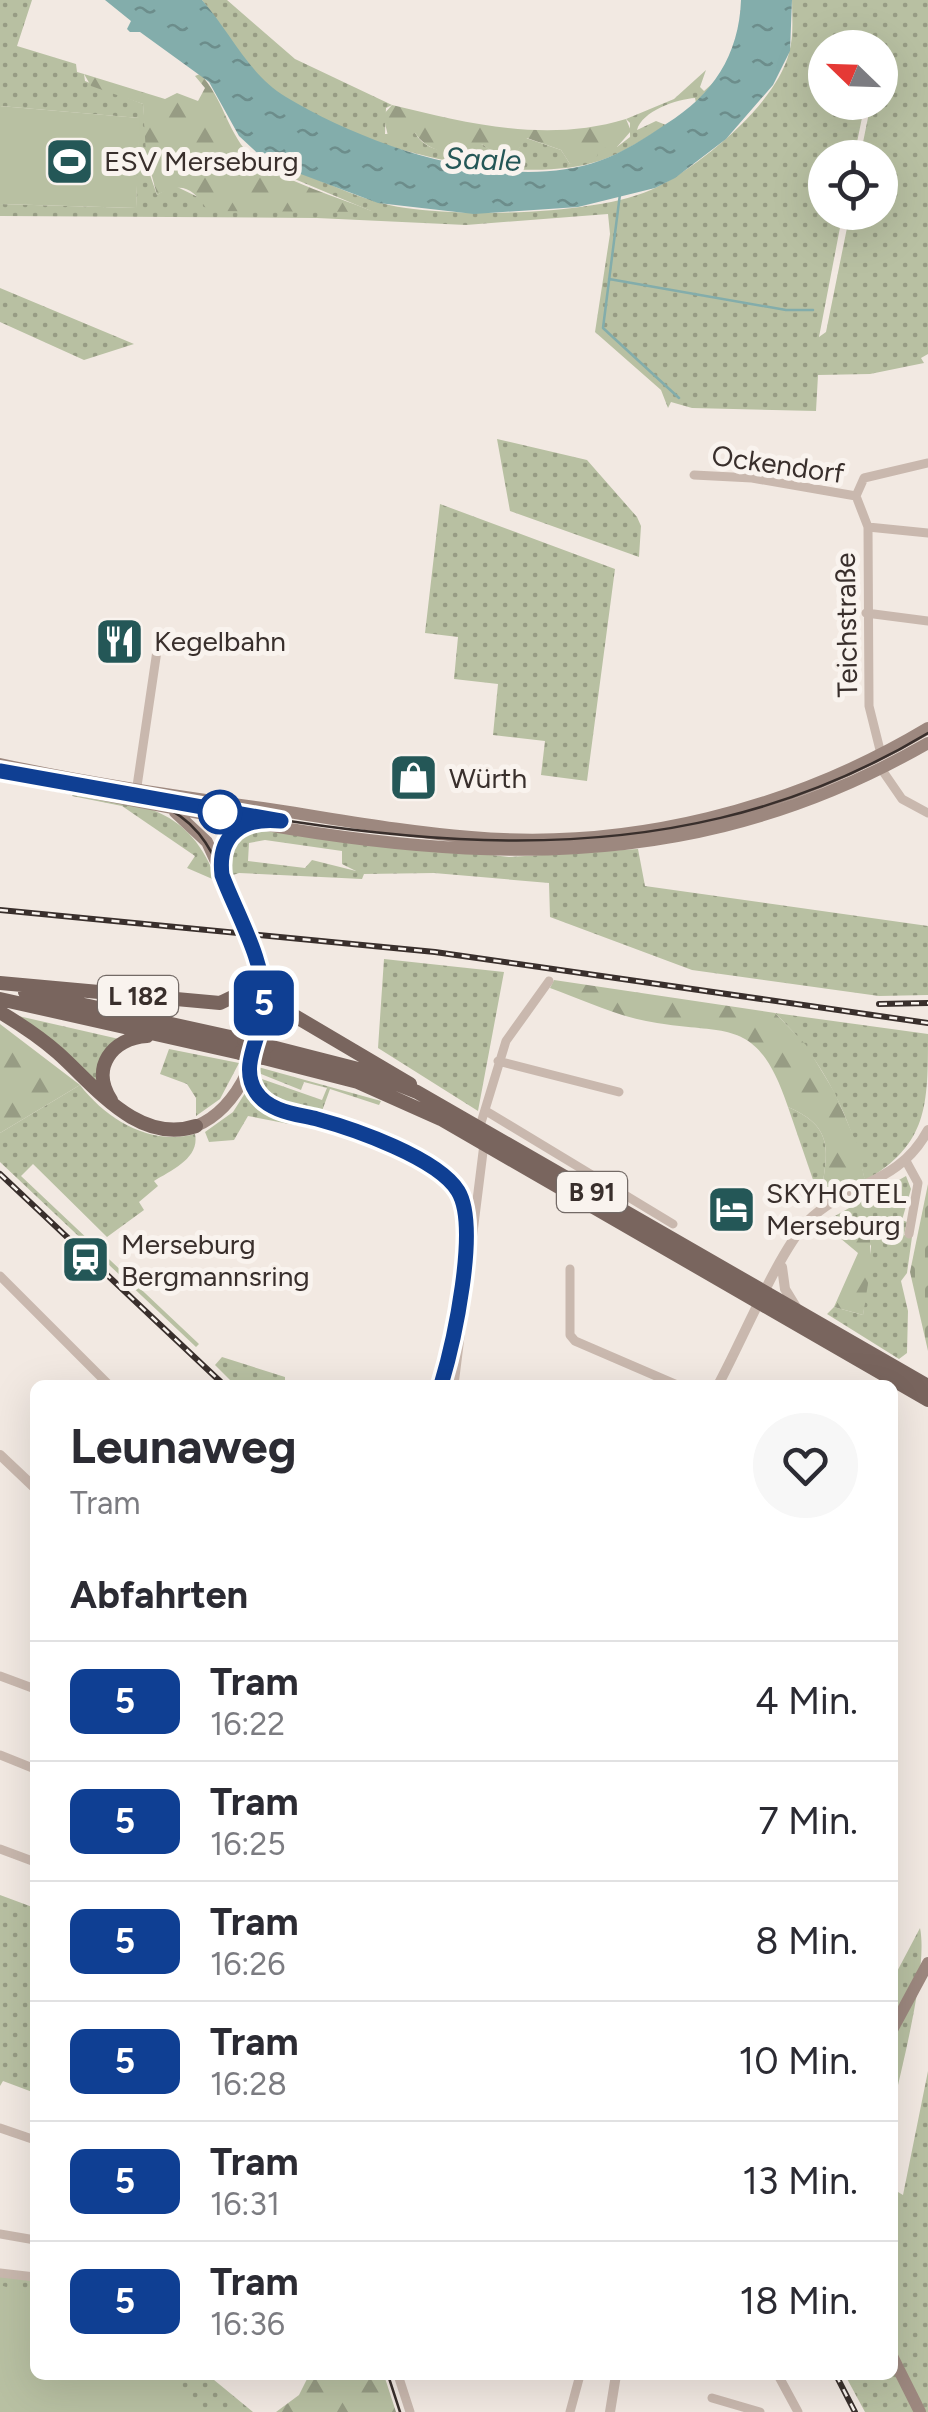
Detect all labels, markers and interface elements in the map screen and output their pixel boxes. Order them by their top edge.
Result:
north arrow [808,30,898,120]
map controls [808,30,898,230]
sports icon: ESV Merseburg [43,135,95,187]
water label: Saale [444,139,522,179]
button: locate [808,140,898,230]
place label: ESV Merseburg [104,144,299,178]
street label: Ockendorf [710,438,847,490]
street label: Teichstraße [828,552,864,698]
restaurant icon: Kegelbahn [93,615,145,667]
place label: Kegelbahn [154,624,286,658]
shop icon: Würth [388,752,440,804]
place label: Würth [449,761,527,795]
unlabelled marker [199,791,241,833]
line badge: 5 [232,970,296,1036]
road number: L 182 [98,976,178,1016]
text: 5 [254,982,274,1024]
road number: B 91 [557,1172,627,1212]
place label: SKYHOTEL Merseburg [766,1176,907,1242]
hotel icon: SKYHOTEL Merseburg [705,1183,757,1235]
place label: Merseburg Bergmannsring [121,1227,310,1293]
station icon: Merseburg Bergmannsring [60,1234,112,1286]
button: heart [753,1413,858,1518]
text: Leunaweg [70,1417,297,1475]
text: Tram [70,1484,141,1522]
text: Abfahrten [70,1572,248,1618]
text: Tram [210,1659,299,1705]
text: 4 Min. [755,1678,858,1724]
text: 5 [115,1680,135,1722]
text: 16:22 [210,1705,285,1743]
text: Tram [210,1779,299,1825]
text: 7 Min. [758,1798,858,1844]
text: 5 [115,1800,135,1842]
text: 16:25 [210,1825,286,1863]
text: Tram [210,1899,299,1945]
text: 8 Min. [755,1918,858,1964]
text: 5 [115,1920,135,1962]
text: 16:26 [210,1945,285,1983]
text: Tram [210,2019,299,2065]
text: 10 Min. [738,2038,858,2084]
text: 5 [115,2040,135,2082]
text: 16:28 [210,2065,287,2103]
text: Tram [210,2139,299,2185]
text: 13 Min. [742,2158,858,2204]
text: 5 [115,2160,135,2202]
text: 16:31 [210,2185,280,2223]
text: Tram [210,2259,299,2305]
text: 18 Min. [740,2278,858,2324]
text: 5 [115,2280,135,2322]
text: 16:36 [210,2305,285,2343]

